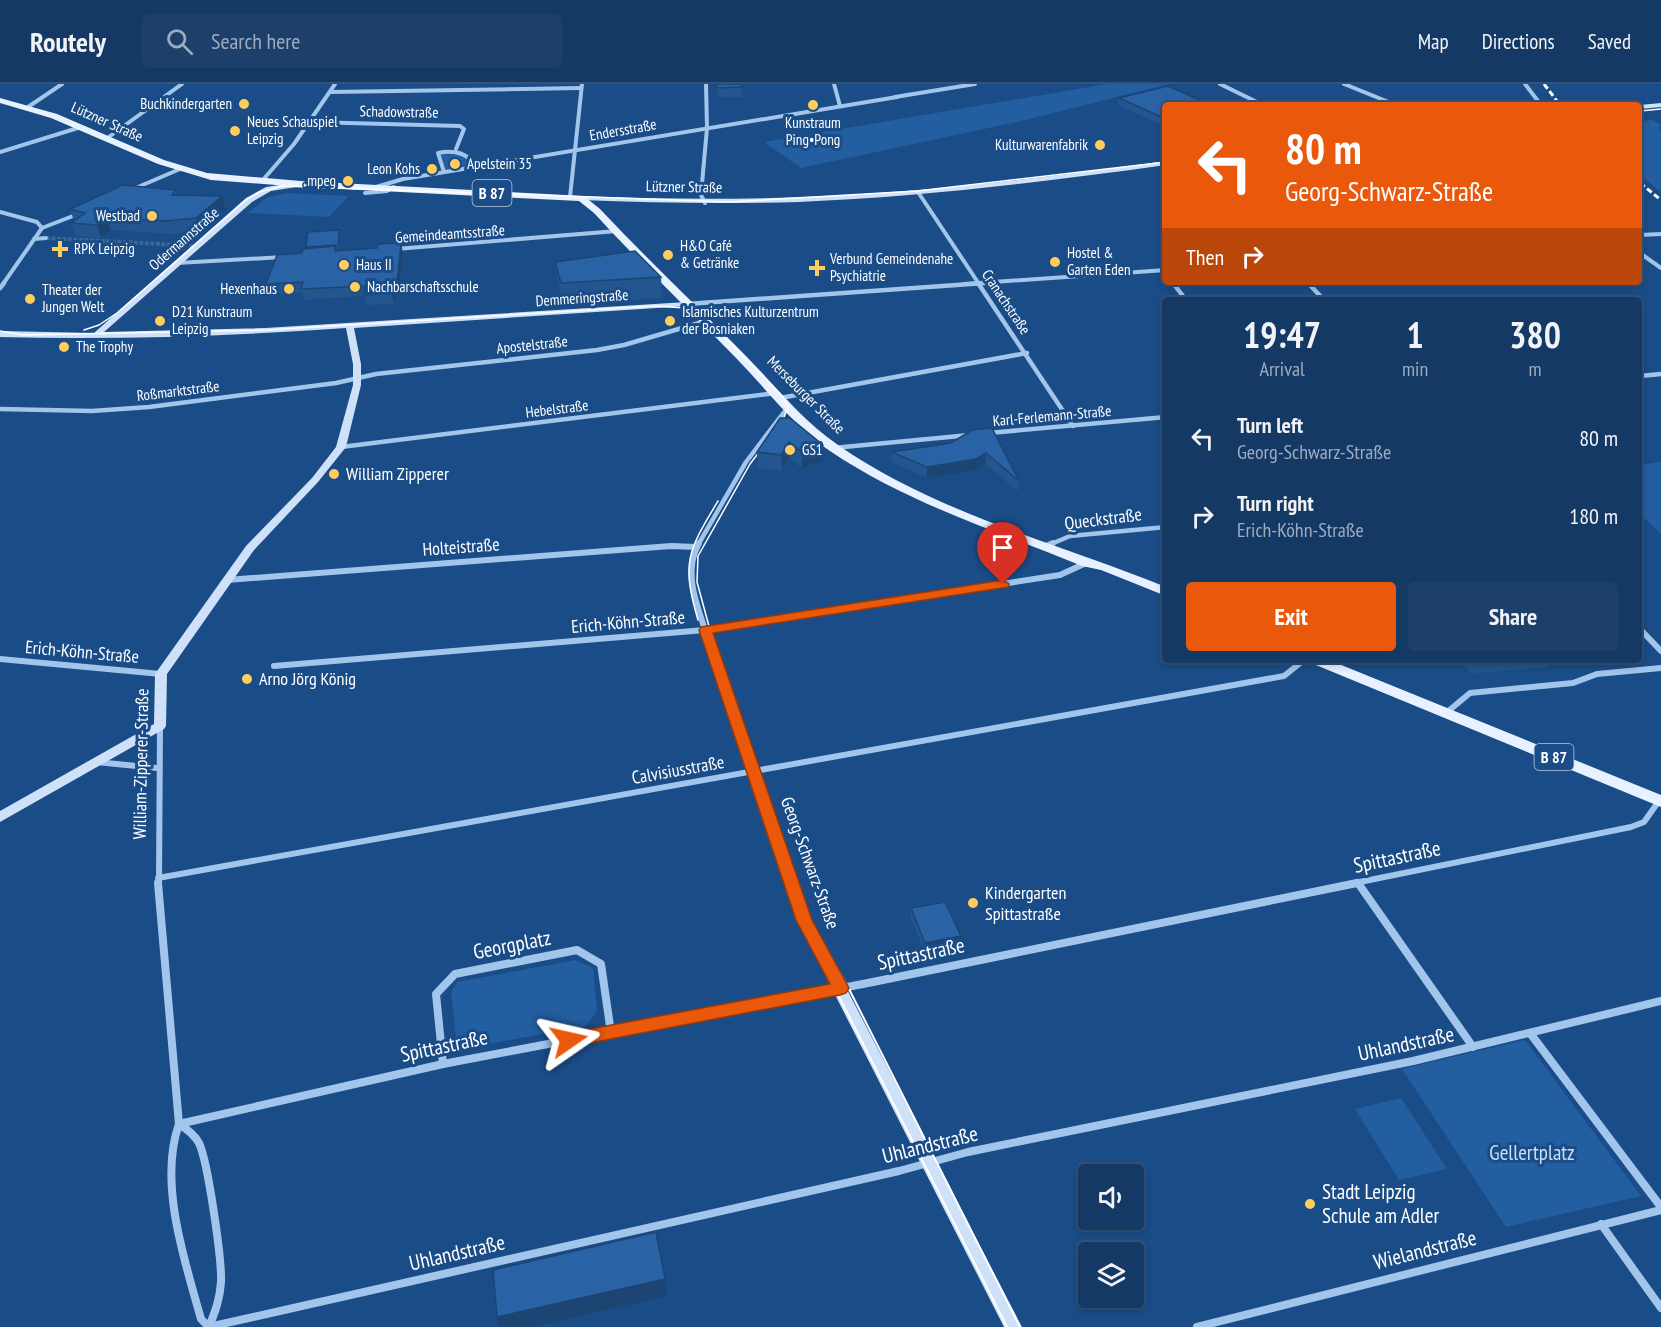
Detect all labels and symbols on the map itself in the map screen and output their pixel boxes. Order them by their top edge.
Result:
place label: Buchkindergarten [140,94,232,113]
street label: Lützner Straße [68,97,146,146]
marker: Buchkindergarten [237,97,251,111]
marker: Kunstraum Ping•Pong [806,98,820,112]
street label: Schadowstraße [359,101,439,122]
place label: Neues Schauspiel Leipzig [247,112,338,148]
place label: Kunstraum Ping•Pong [785,113,841,149]
street label: Endersstraße [588,114,658,145]
marker: Neues Schauspiel Leipzig [228,124,242,138]
place label: Kulturwarenfabrik [995,135,1088,154]
marker: Kulturwarenfabrik [1093,138,1107,152]
place label: Apelstein 35 [467,154,532,173]
marker: Apelstein 35 [448,157,462,171]
place label: Leon Kohs [367,159,420,178]
marker: Leon Kohs [425,162,439,176]
place label: .mpeg [304,171,336,190]
marker: .mpeg [341,174,355,188]
street label: Lützner Straße [646,176,722,197]
road number: B 87 [472,180,512,206]
street label: Odermannstraße [145,203,223,274]
place label: Westbad [96,206,140,225]
marker: Westbad [145,209,159,223]
street label: Gemeindeamtsstraße [395,220,505,247]
place label: H&O Café & Getränke [680,236,739,272]
place label: RPK Leipzig [74,239,135,258]
marker: RPK Leipzig [51,240,69,258]
place label: Hostel & Garten Eden [1067,243,1131,279]
marker: H&O Café & Getränke [661,248,675,262]
place label: Verbund Gemeindenahe Psychiatrie [829,249,953,285]
place label: Haus II [356,255,392,274]
marker: Hostel & Garten Eden [1048,255,1062,269]
marker: Haus II [337,258,351,272]
marker: Verbund Gemeindenahe Psychiatrie [808,259,826,277]
street label: Cranachstraße [978,266,1035,338]
place label: Nachbarschaftsschule [367,277,479,296]
place label: Hexenhaus [220,279,277,298]
place label: Theater der Jungen Welt [41,280,104,316]
marker: Nachbarschaftsschule [348,280,362,294]
marker: Hexenhaus [282,282,296,296]
street label: Demmeringstraße [535,285,629,310]
marker: Theater der Jungen Welt [23,292,37,306]
place label: D21 Kunstraum Leipzig [172,302,252,338]
place label: Islamisches Kulturzentrum der Bosniaken [682,302,819,338]
marker: D21 Kunstraum Leipzig [153,314,167,328]
marker: Islamisches Kulturzentrum der Bosniaken [663,314,677,328]
street label: Apostelstraße [495,331,569,358]
place label: The Trophy [76,337,133,356]
marker: The Trophy [57,340,71,354]
street label: Merseburger Straße [763,352,849,438]
street label: Roßmarktstraße [136,376,220,405]
street label: Hebelstraße [524,395,589,422]
street label: Karl-Ferlemann-Straße [992,401,1112,430]
place label: GS1 [802,440,823,459]
marker: GS1 [783,443,797,457]
place label: William Zipperer [346,462,449,485]
marker: William Zipperer [327,467,341,481]
street label: Queckstraße [1063,502,1143,535]
pin [977,522,1028,584]
street label: Holteistraße [422,532,500,561]
street label: Erich-Köhn-Straße [570,605,686,638]
street label: Erich-Köhn-Straße [24,635,140,668]
place label: Arno Jörg König [259,667,356,690]
marker: Arno Jörg König [240,672,254,686]
street label: William-Zipperer-Straße [128,688,153,840]
road number: B 87 [1534,744,1574,770]
street label: Calvisiusstraße [630,750,726,789]
street label: Georg-Schwarz-Straße [776,794,845,932]
street label: Spittastraße [1351,834,1443,879]
place label: Kindergarten Spittastraße [985,881,1066,925]
marker: Kindergarten Spittastraße [966,896,980,910]
street label: Georgplatz [471,924,553,965]
street label: Spittastraße [875,931,967,976]
position arrow [537,1008,601,1072]
street label: Uhlandstraße [1355,1020,1457,1067]
street label: Spittastraße [398,1023,490,1068]
street label: Uhlandstraße [879,1120,981,1169]
park label: Gellertplatz [1489,1139,1575,1166]
place label: Stadt Leipzig Schule am Adler [1322,1178,1439,1229]
marker: Stadt Leipzig Schule am Adler [1303,1197,1317,1211]
street label: Wielandstraße [1371,1224,1479,1275]
street label: Uhlandstraße [406,1228,508,1277]

